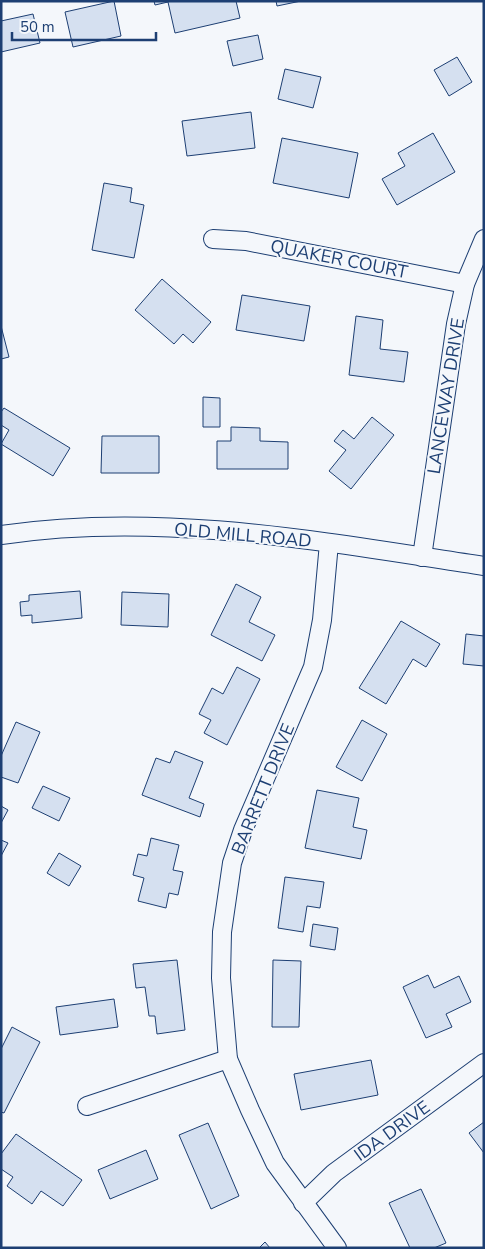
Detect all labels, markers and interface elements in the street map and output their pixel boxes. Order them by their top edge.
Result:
scale bar [12,10,156,42]
text: 50 m [20,17,55,37]
street label: QUAKER COURT [268,234,410,284]
street label: LANCEWAY DRIVE [422,316,470,476]
street label: OLD MILL ROAD [173,517,313,553]
street label: BARRETT DRIVE [226,720,300,858]
street label: IDA DRIVE [349,1095,435,1167]

